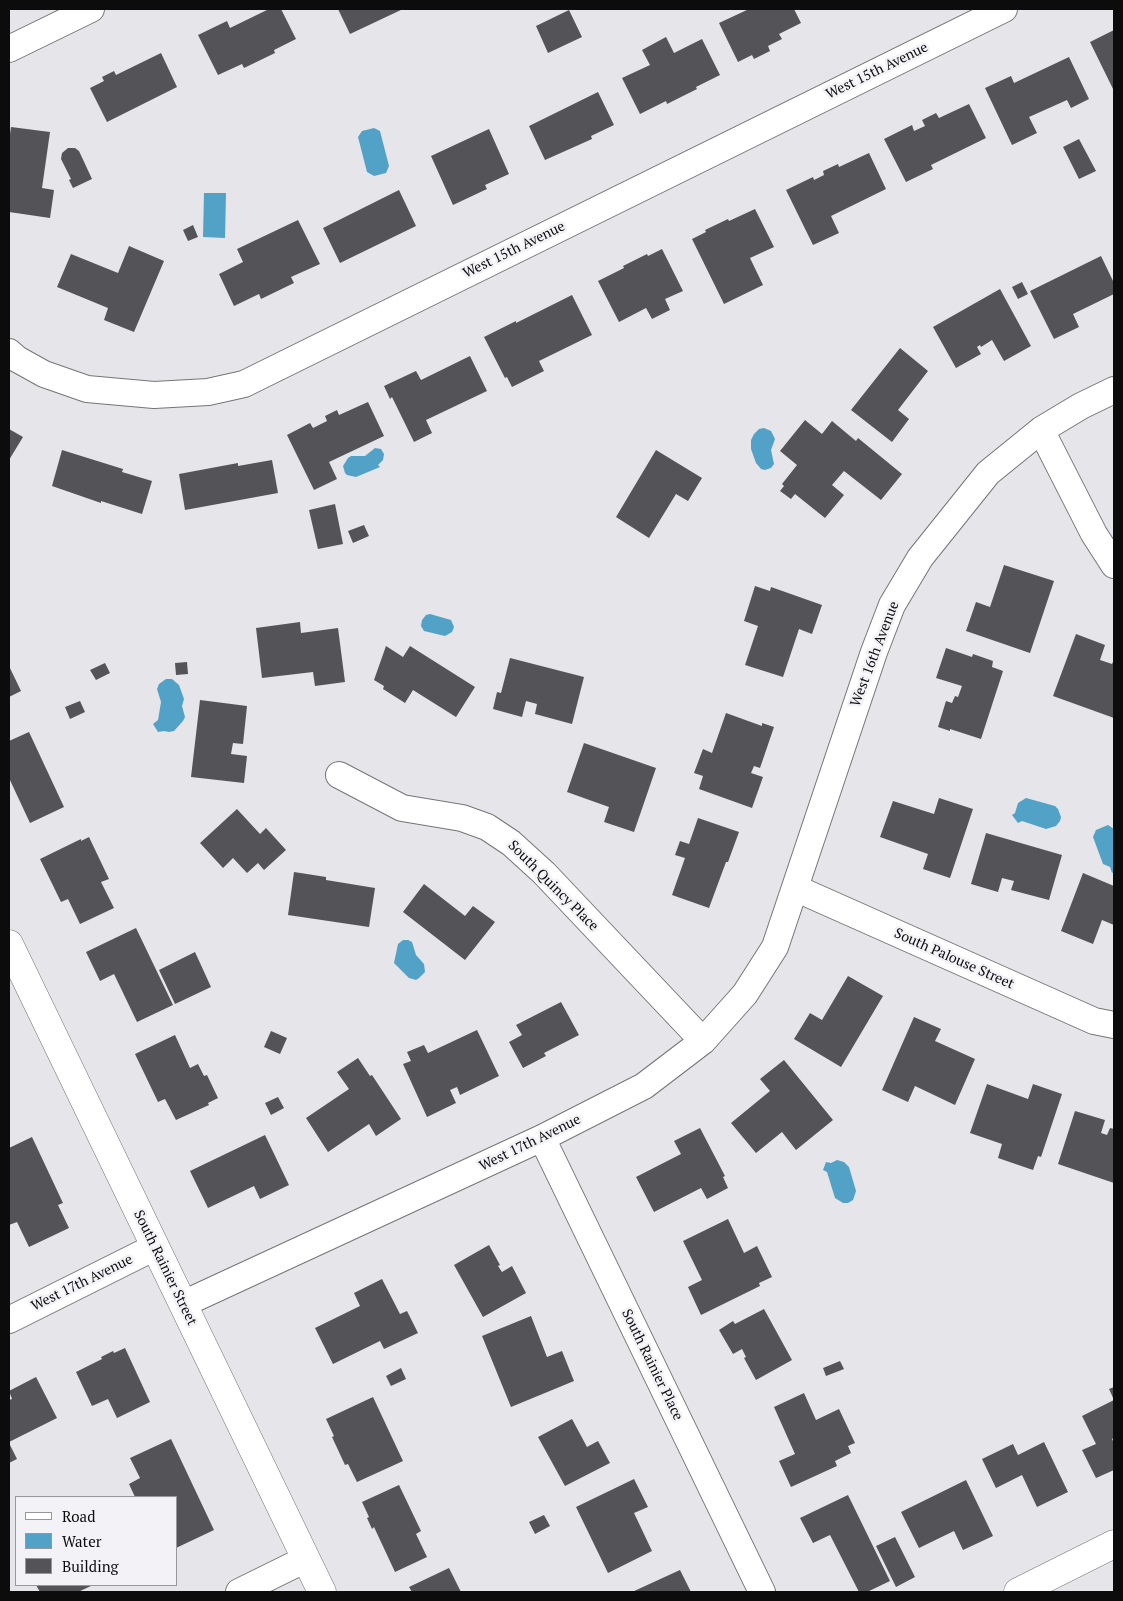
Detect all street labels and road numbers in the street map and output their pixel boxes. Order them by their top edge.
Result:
street label: West 15th Avenue [823,39,931,103]
street label: West 15th Avenue [460,218,568,282]
street label: West 16th Avenue [847,599,903,709]
street label: South Quincy Place [504,837,602,935]
street label: South Palouse Street [892,925,1016,993]
street label: West 17th Avenue [477,1111,583,1175]
street label: South Rainier Street [130,1208,200,1328]
street label: West 17th Avenue [29,1251,135,1315]
street label: South Rainier Place [618,1307,686,1423]

